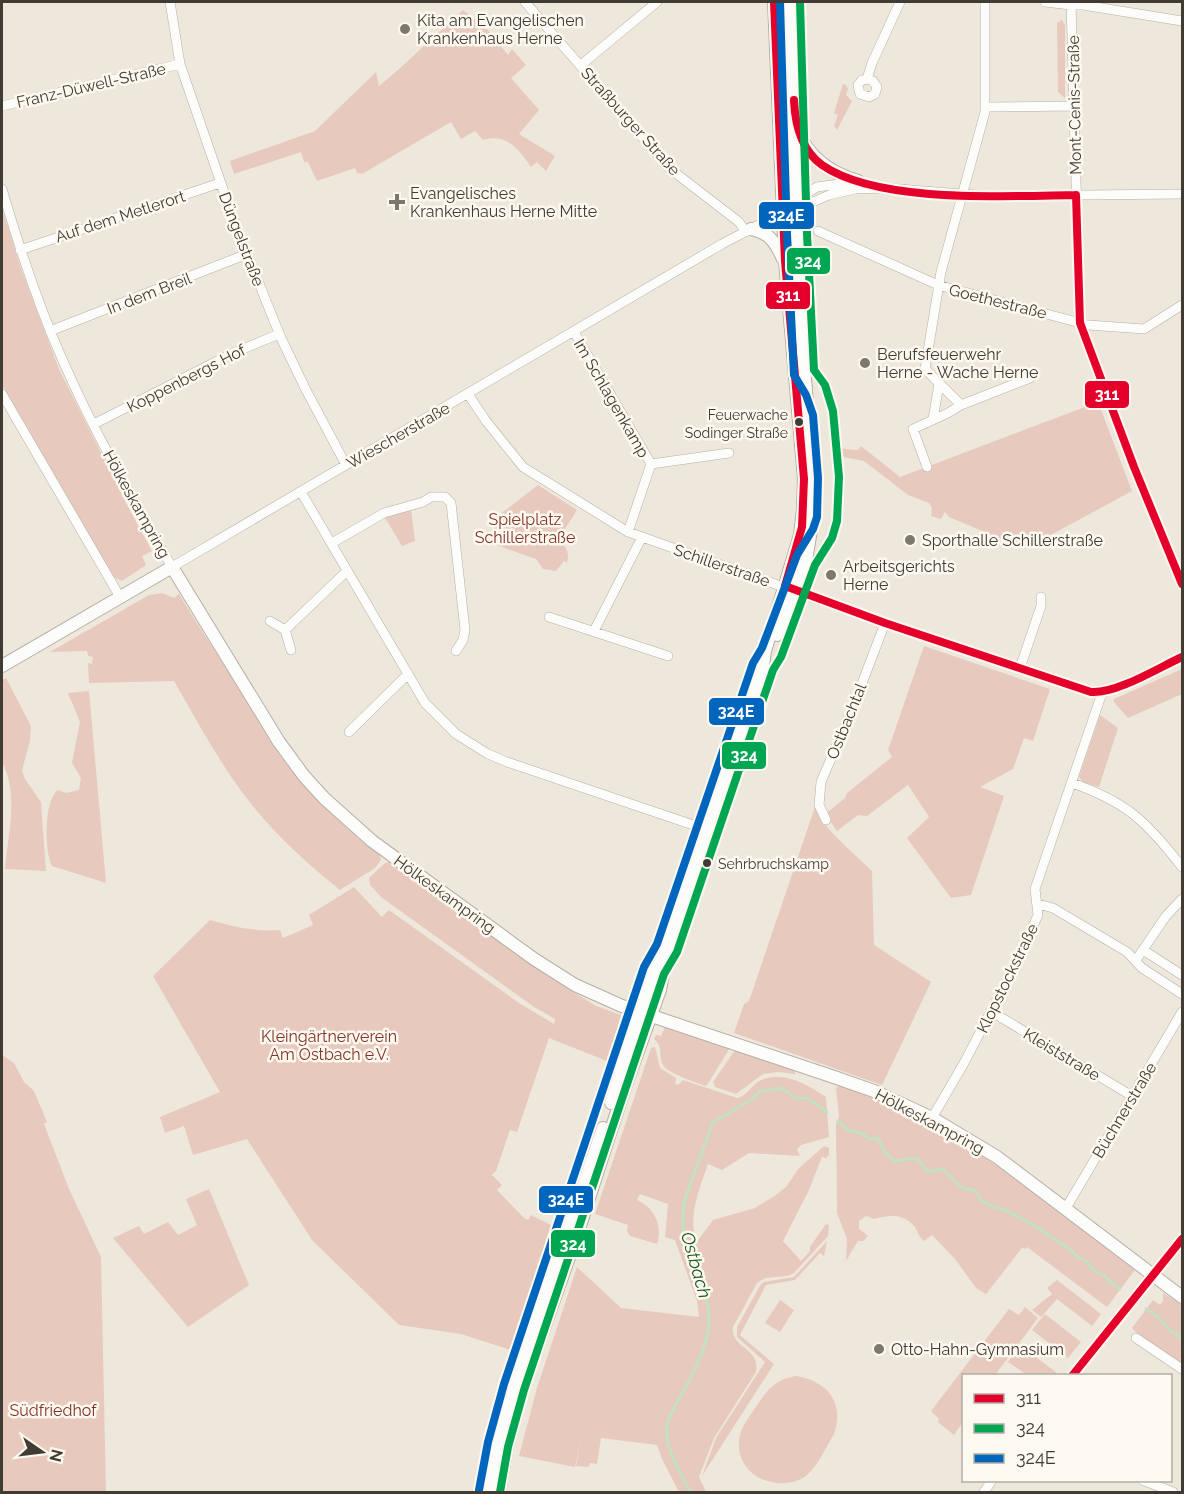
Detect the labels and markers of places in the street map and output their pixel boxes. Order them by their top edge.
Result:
place label: Kita am Evangelischen Krankenhaus Herne [417,11,584,48]
marker: Kita am Evangelischen Krankenhaus Herne [398,22,412,36]
place label: Evangelisches Krankenhaus Herne Mitte [410,184,597,221]
marker: Evangelisches Krankenhaus Herne Mitte [388,193,406,211]
place label: Berufsfeuerwehr Herne - Wache Herne [877,345,1038,382]
marker: Berufsfeuerwehr Herne - Wache Herne [858,356,872,370]
place label: Feuerwache Sodinger Straße [685,407,788,441]
marker: Feuerwache Sodinger Straße [793,416,805,428]
place label: Sporthalle Schillerstraße [922,531,1103,550]
marker: Sporthalle Schillerstraße [903,533,917,547]
place label: Arbeitsgerichts Herne [843,557,955,594]
marker: Arbeitsgerichts Herne [824,568,838,582]
place label: Sehrbruchskamp [718,856,829,872]
marker: Sehrbruchskamp [701,857,713,869]
place label: Otto-Hahn-Gymnasium [891,1340,1064,1359]
marker: Otto-Hahn-Gymnasium [872,1342,886,1356]

